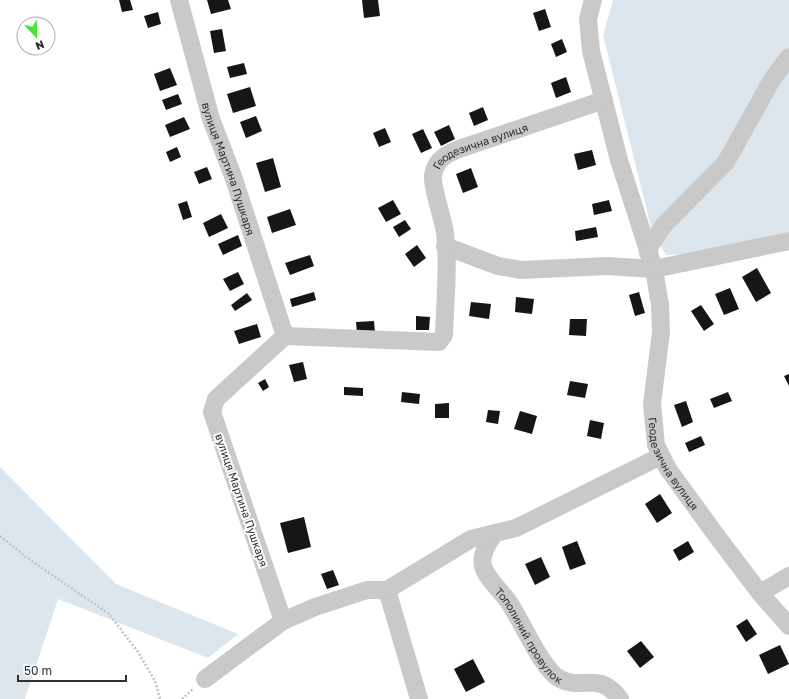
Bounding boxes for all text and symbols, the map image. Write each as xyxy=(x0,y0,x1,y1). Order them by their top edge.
north arrow xyxy=(16,16,56,56)
text: N xyxy=(34,38,46,53)
street label: вулиця Мартина Пушкаря xyxy=(200,101,258,237)
street label: Геодезична вулиця xyxy=(429,120,529,171)
street label: Геодезична вулиця xyxy=(647,417,702,512)
street label: вулиця Мартина Пушкаря xyxy=(213,432,271,568)
street label: Тополиний провулок xyxy=(493,585,566,686)
scale bar xyxy=(18,657,126,683)
text: 50 m xyxy=(24,663,52,678)

